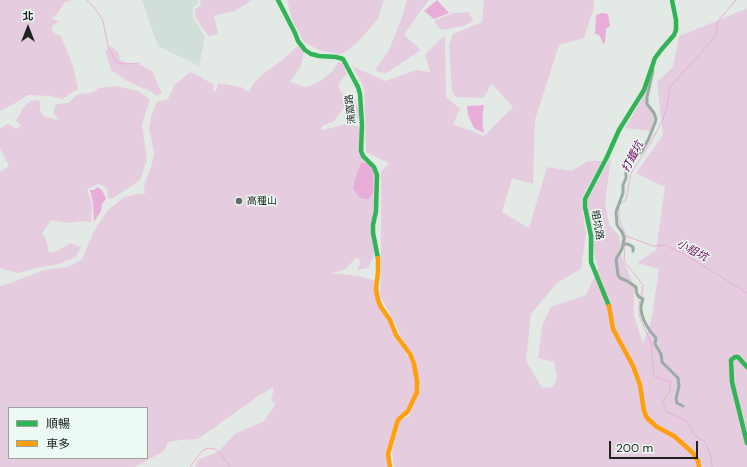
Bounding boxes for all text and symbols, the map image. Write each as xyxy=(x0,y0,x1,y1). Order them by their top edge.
north arrow xyxy=(8,8,48,48)
text: 北 xyxy=(23,9,34,23)
street label: 湳窩路 xyxy=(343,93,359,125)
water label: 打鐵坑 xyxy=(619,139,647,175)
place label: 高種山 xyxy=(247,195,277,207)
marker: 高種山 xyxy=(234,196,244,206)
street label: 粗坑路 xyxy=(588,209,606,241)
water label: 小粗坑 xyxy=(674,237,710,265)
legend xyxy=(8,407,148,459)
text: 順暢 xyxy=(46,416,70,432)
scale bar xyxy=(611,433,700,459)
text: 車多 xyxy=(46,436,70,452)
text: 200 m xyxy=(616,440,653,456)

